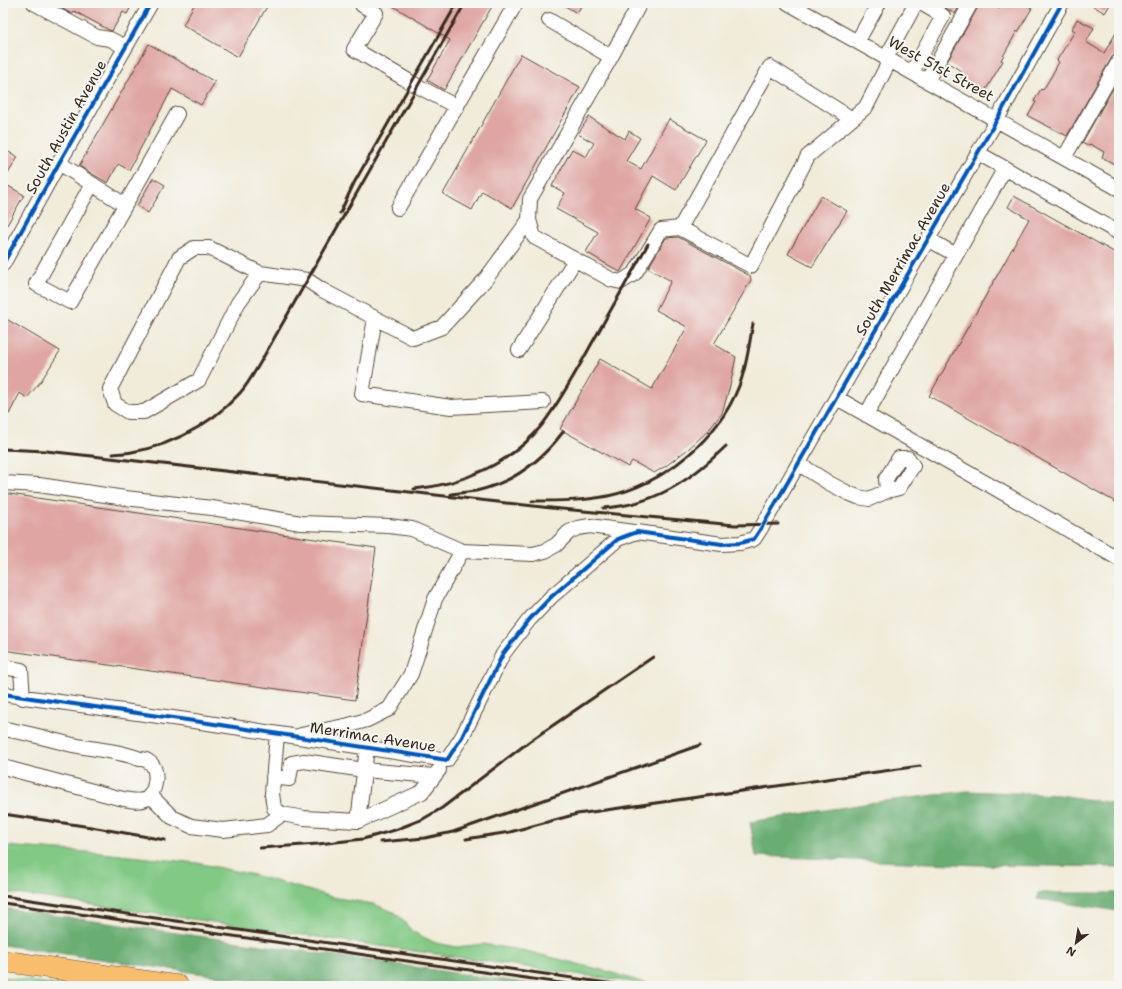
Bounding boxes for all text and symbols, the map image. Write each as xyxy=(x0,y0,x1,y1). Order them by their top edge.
street label: West 51st Street xyxy=(885,32,997,106)
street label: South Austin Avenue xyxy=(21,56,111,198)
street label: South Merrimac Avenue xyxy=(851,179,955,339)
street label: Merrimac Avenue xyxy=(308,717,438,757)
north arrow xyxy=(1056,923,1096,963)
text: N xyxy=(1063,942,1079,960)

